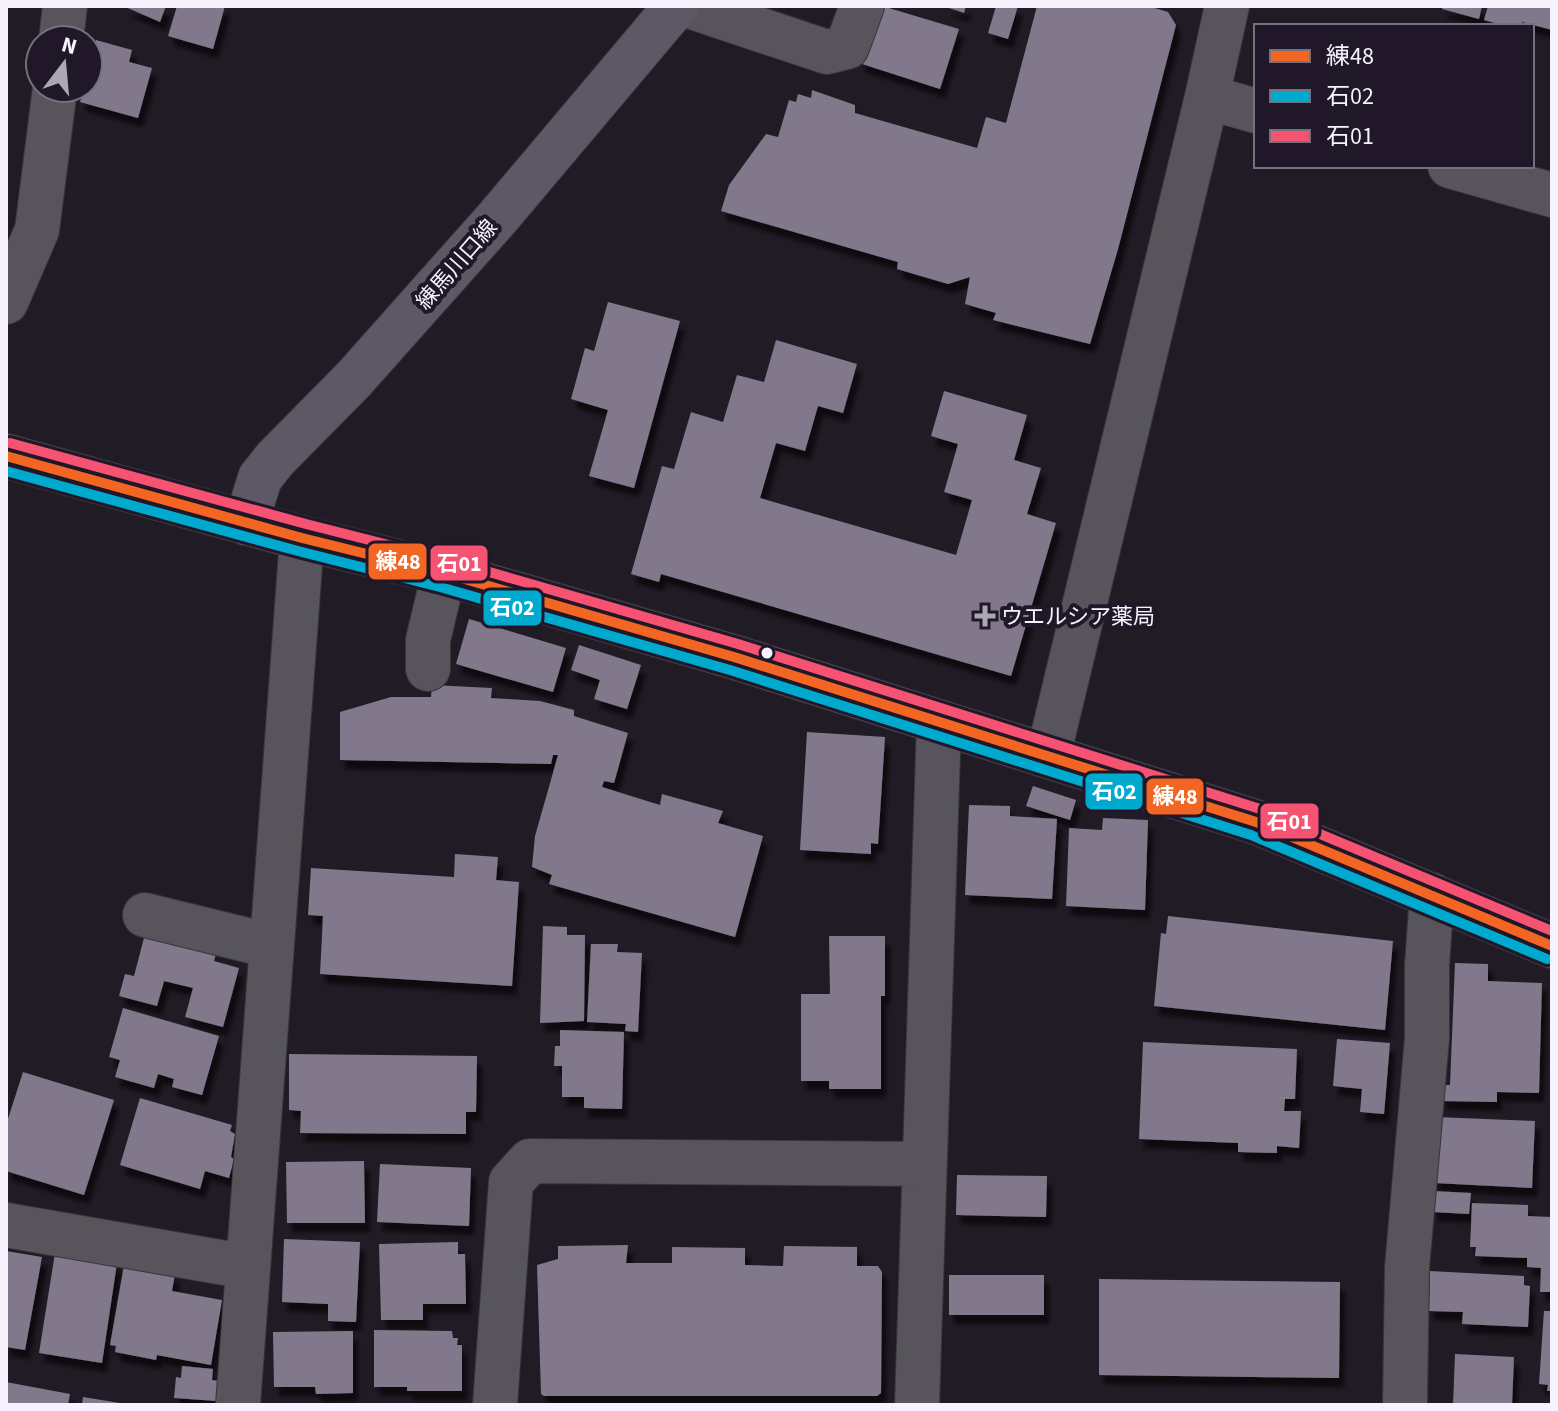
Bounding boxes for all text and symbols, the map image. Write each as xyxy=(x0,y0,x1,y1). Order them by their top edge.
north arrow xyxy=(24,24,104,104)
legend xyxy=(1254,24,1534,168)
text: N xyxy=(58,28,81,63)
text: 練48 xyxy=(1326,39,1374,74)
text: 石02 xyxy=(1326,79,1374,114)
text: 石01 xyxy=(1326,119,1374,154)
street label: 練馬川口線 xyxy=(409,213,505,317)
line badge: 練48 xyxy=(367,542,428,581)
line badge: 石01 xyxy=(429,544,489,582)
text: 練48 xyxy=(375,546,421,578)
text: 石01 xyxy=(436,548,482,580)
line badge: 石02 xyxy=(482,589,543,627)
text: 石02 xyxy=(489,592,535,624)
place label: ウエルシア薬局 xyxy=(1001,601,1155,633)
marker: ウエルシア薬局 xyxy=(976,607,994,625)
unlabelled marker xyxy=(759,645,775,661)
line badge: 石02 xyxy=(1084,772,1144,811)
text: 石02 xyxy=(1091,776,1137,808)
line badge: 練48 xyxy=(1145,777,1205,816)
text: 練48 xyxy=(1152,781,1198,813)
line badge: 石01 xyxy=(1259,802,1320,840)
text: 石01 xyxy=(1266,806,1312,838)

